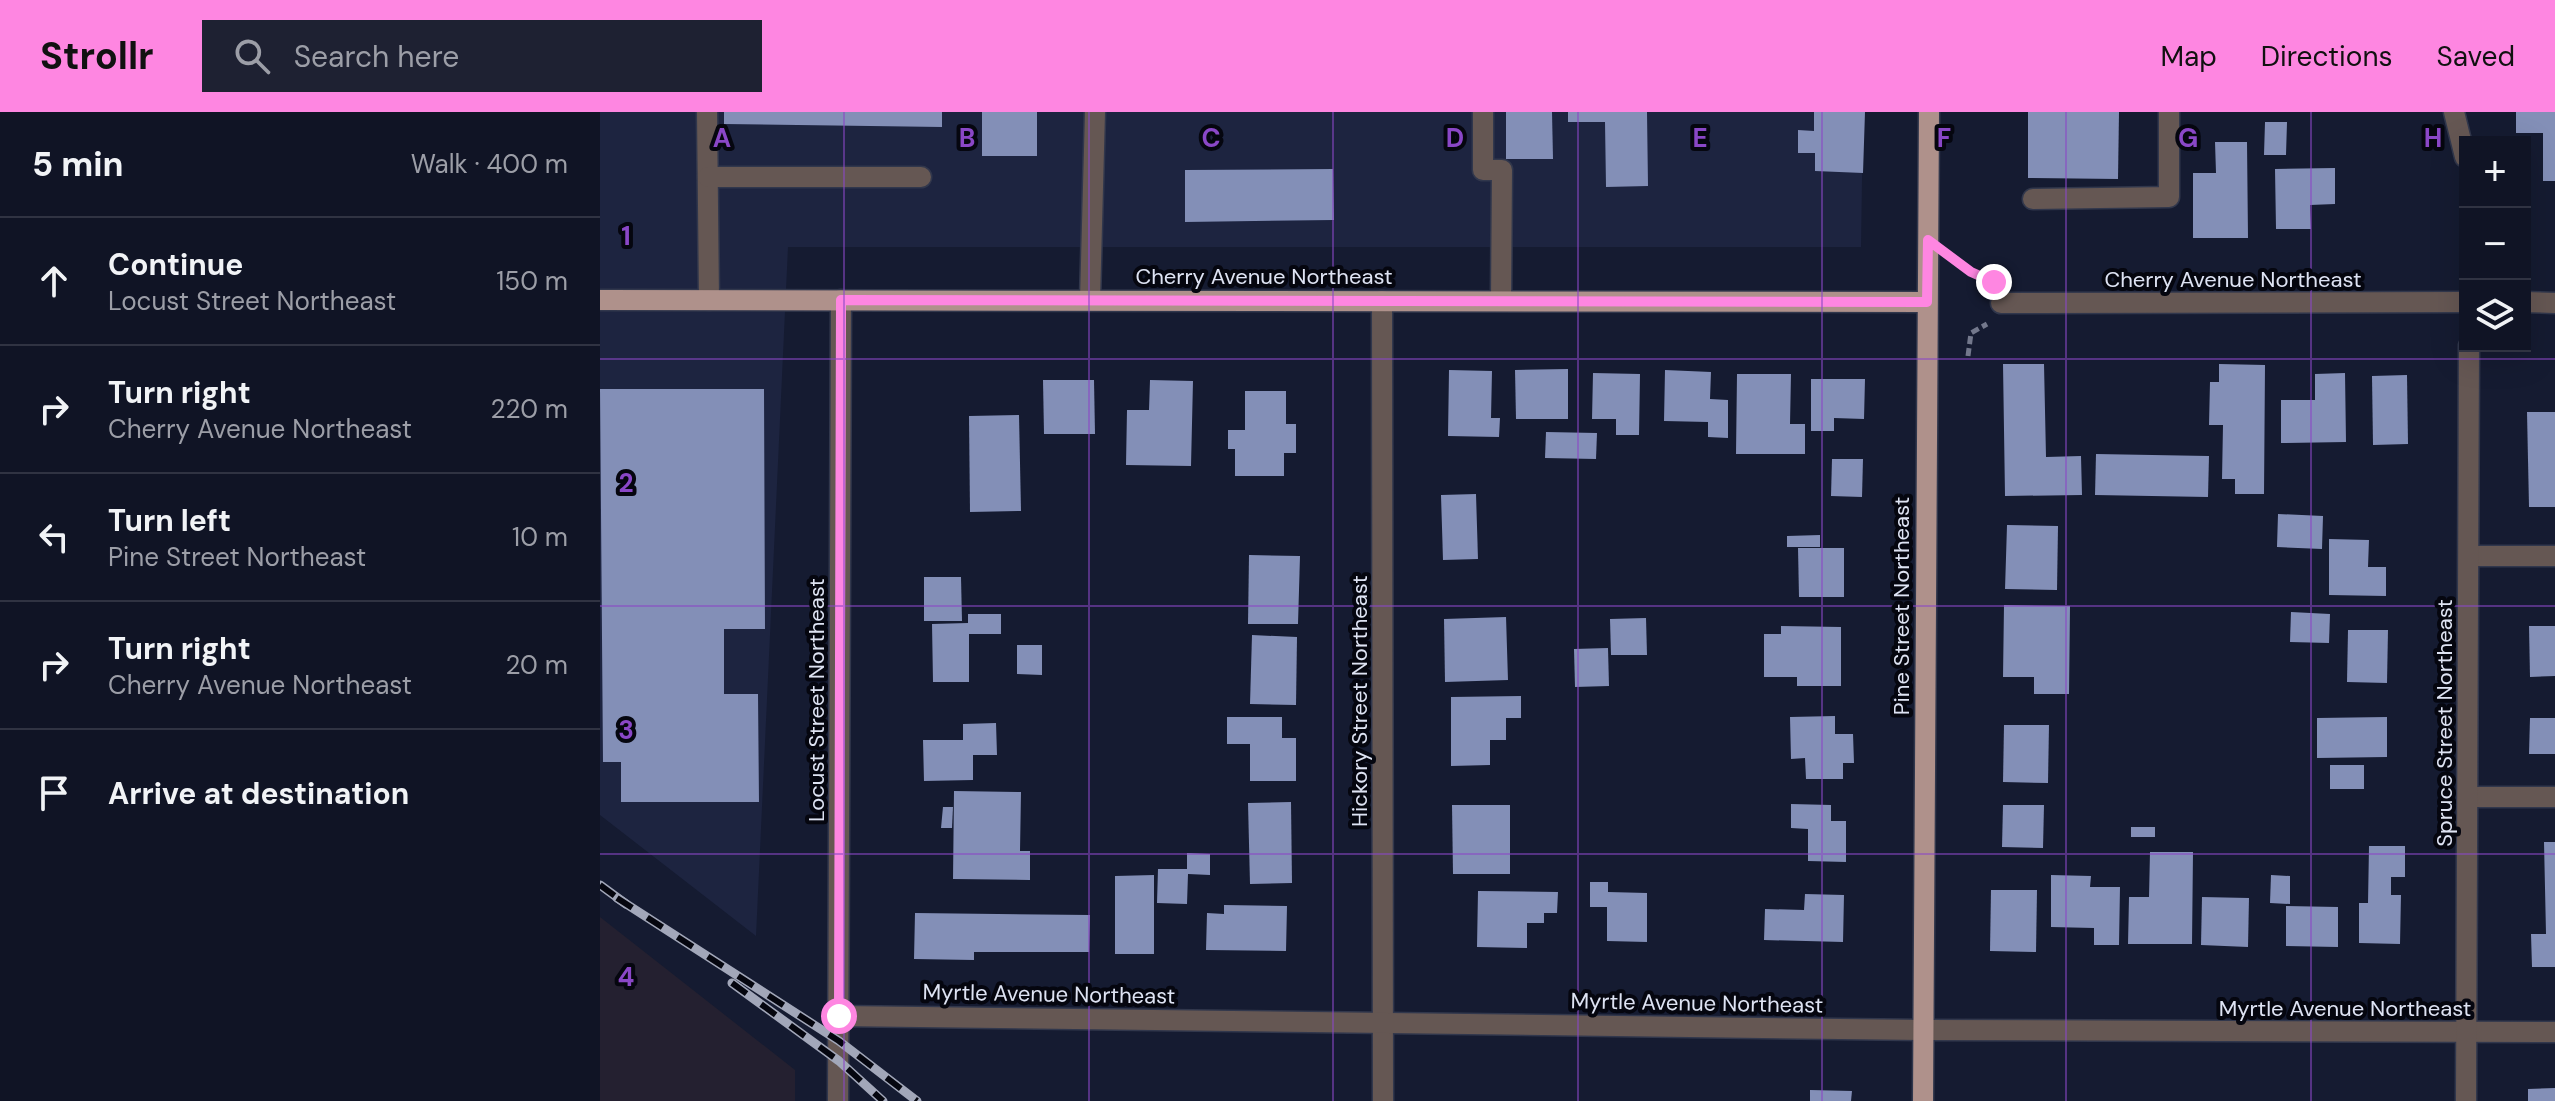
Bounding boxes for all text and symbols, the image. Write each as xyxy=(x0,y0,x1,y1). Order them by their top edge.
search box xyxy=(202,20,762,92)
text: Strollr xyxy=(40,31,154,81)
icon: search xyxy=(230,34,274,78)
text: Search here xyxy=(294,37,459,76)
text: Map xyxy=(2160,38,2217,75)
text: Directions xyxy=(2261,38,2393,75)
text: Saved xyxy=(2437,38,2515,75)
text: A xyxy=(713,121,731,155)
text: B xyxy=(959,121,975,155)
text: C xyxy=(1201,121,1221,155)
text: D xyxy=(1446,121,1464,155)
text: E xyxy=(1692,121,1708,155)
text: F xyxy=(1937,121,1951,155)
text: G xyxy=(2178,121,2198,155)
text: H xyxy=(2424,121,2442,155)
map controls xyxy=(2459,136,2531,352)
button: + xyxy=(2459,136,2531,208)
text: 5 min xyxy=(32,142,123,187)
text: Walk · 400 m xyxy=(411,147,568,181)
button: − xyxy=(2459,208,2531,280)
text: 1 xyxy=(621,219,631,253)
text: Continue xyxy=(108,245,243,284)
icon: ahead xyxy=(32,259,76,303)
street label: Cherry Avenue Northeast xyxy=(1135,262,1393,291)
text: 150 m xyxy=(496,264,568,298)
route end xyxy=(1976,264,2012,300)
street label: Cherry Avenue Northeast xyxy=(2104,265,2362,294)
button: layers xyxy=(2459,280,2531,352)
text: Locust Street Northeast xyxy=(108,284,396,318)
text: Turn right xyxy=(108,373,251,412)
icon: right xyxy=(32,387,76,431)
text: 220 m xyxy=(490,392,568,426)
text: Cherry Avenue Northeast xyxy=(108,412,412,446)
text: 2 xyxy=(618,466,634,500)
street label: Pine Street Northeast xyxy=(1887,497,1916,715)
text: Turn left xyxy=(108,501,231,540)
icon: left xyxy=(32,515,76,559)
text: 10 m xyxy=(512,520,568,554)
text: Pine Street Northeast xyxy=(108,540,366,574)
street label: Hickory Street Northeast xyxy=(1345,575,1374,827)
street label: Locust Street Northeast xyxy=(802,578,831,822)
street label: Spruce Street Northeast xyxy=(2430,599,2459,847)
text: Turn right xyxy=(108,629,251,668)
icon: right xyxy=(32,643,76,687)
text: 20 m xyxy=(505,648,568,682)
text: Cherry Avenue Northeast xyxy=(108,668,412,702)
text: 3 xyxy=(618,713,634,747)
icon: arrive xyxy=(32,771,76,815)
text: Arrive at destination xyxy=(108,774,409,813)
text: 4 xyxy=(618,960,634,994)
street label: Myrtle Avenue Northeast xyxy=(922,977,1176,1011)
street label: Myrtle Avenue Northeast xyxy=(1570,986,1824,1020)
street label: Myrtle Avenue Northeast xyxy=(2219,994,2471,1023)
route start xyxy=(821,998,857,1034)

